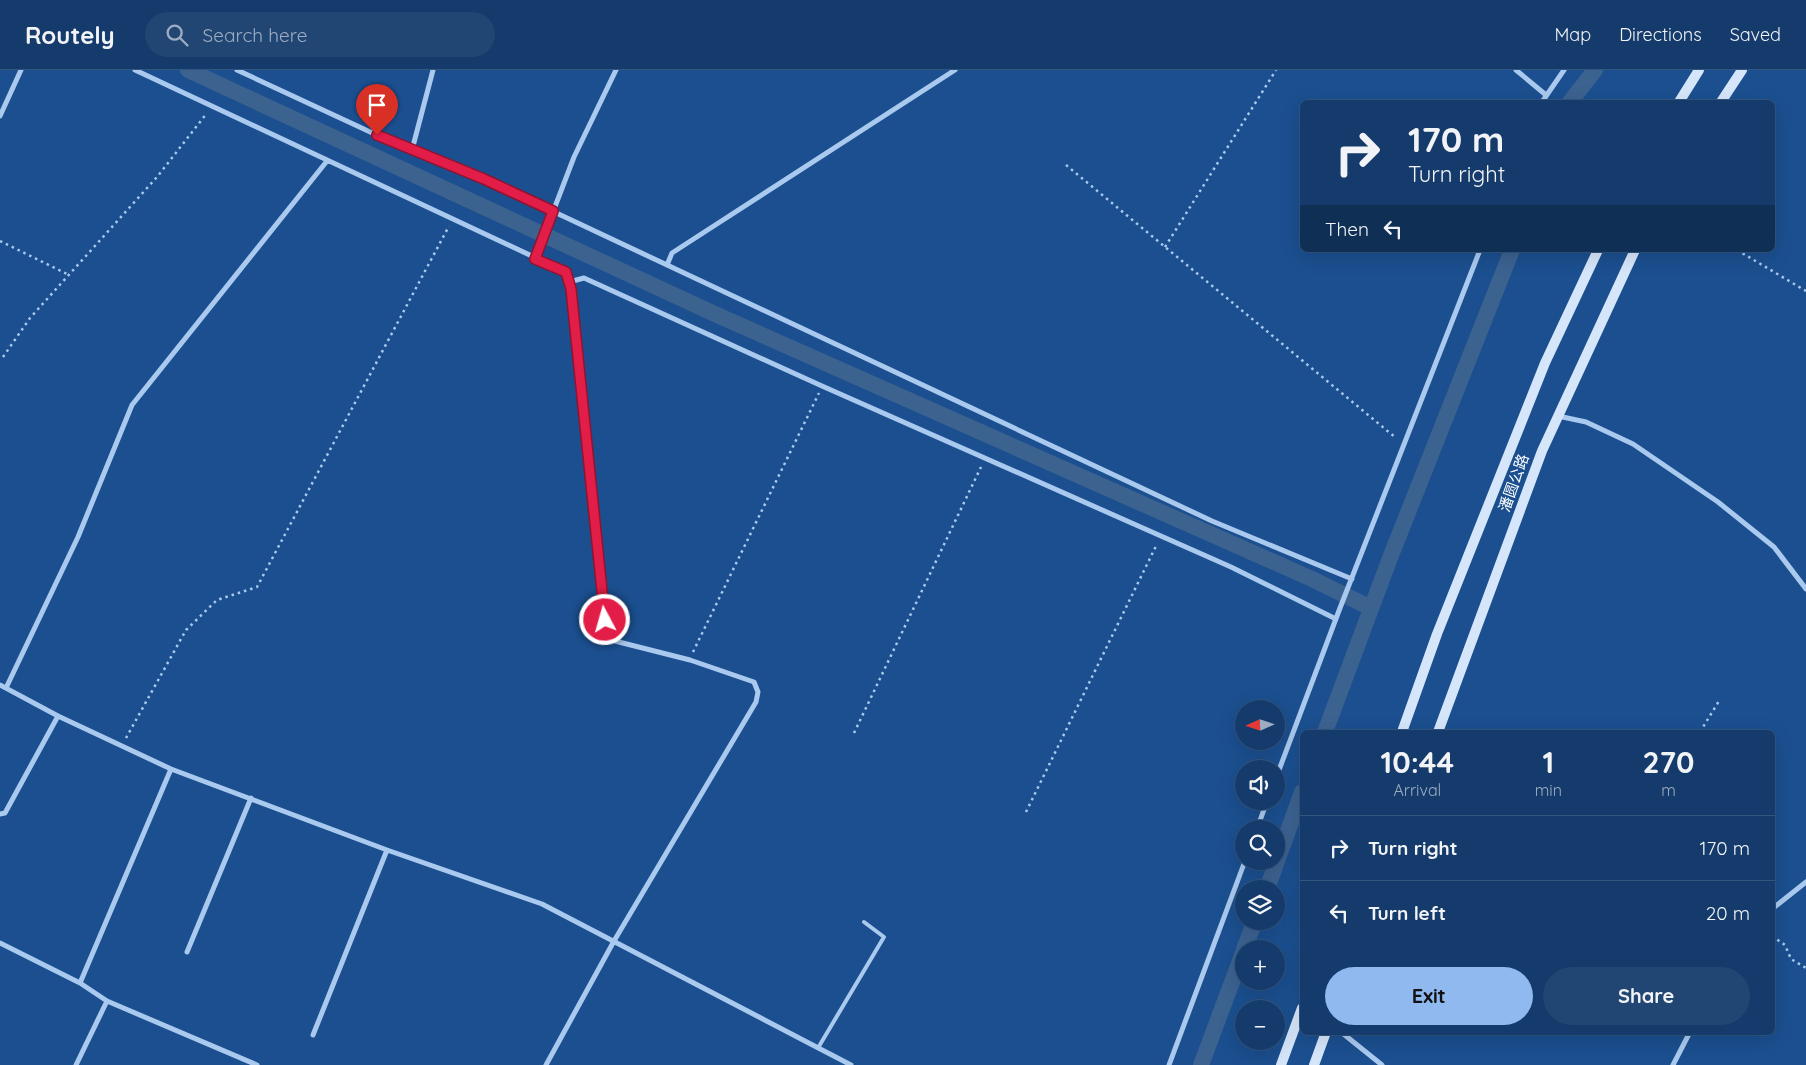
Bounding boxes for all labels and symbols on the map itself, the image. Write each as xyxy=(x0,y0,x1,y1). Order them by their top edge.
pin xyxy=(356,84,398,135)
street label: 潘圆公路 xyxy=(1494,451,1533,514)
position arrow xyxy=(578,593,630,645)
north arrow xyxy=(1235,700,1285,750)

